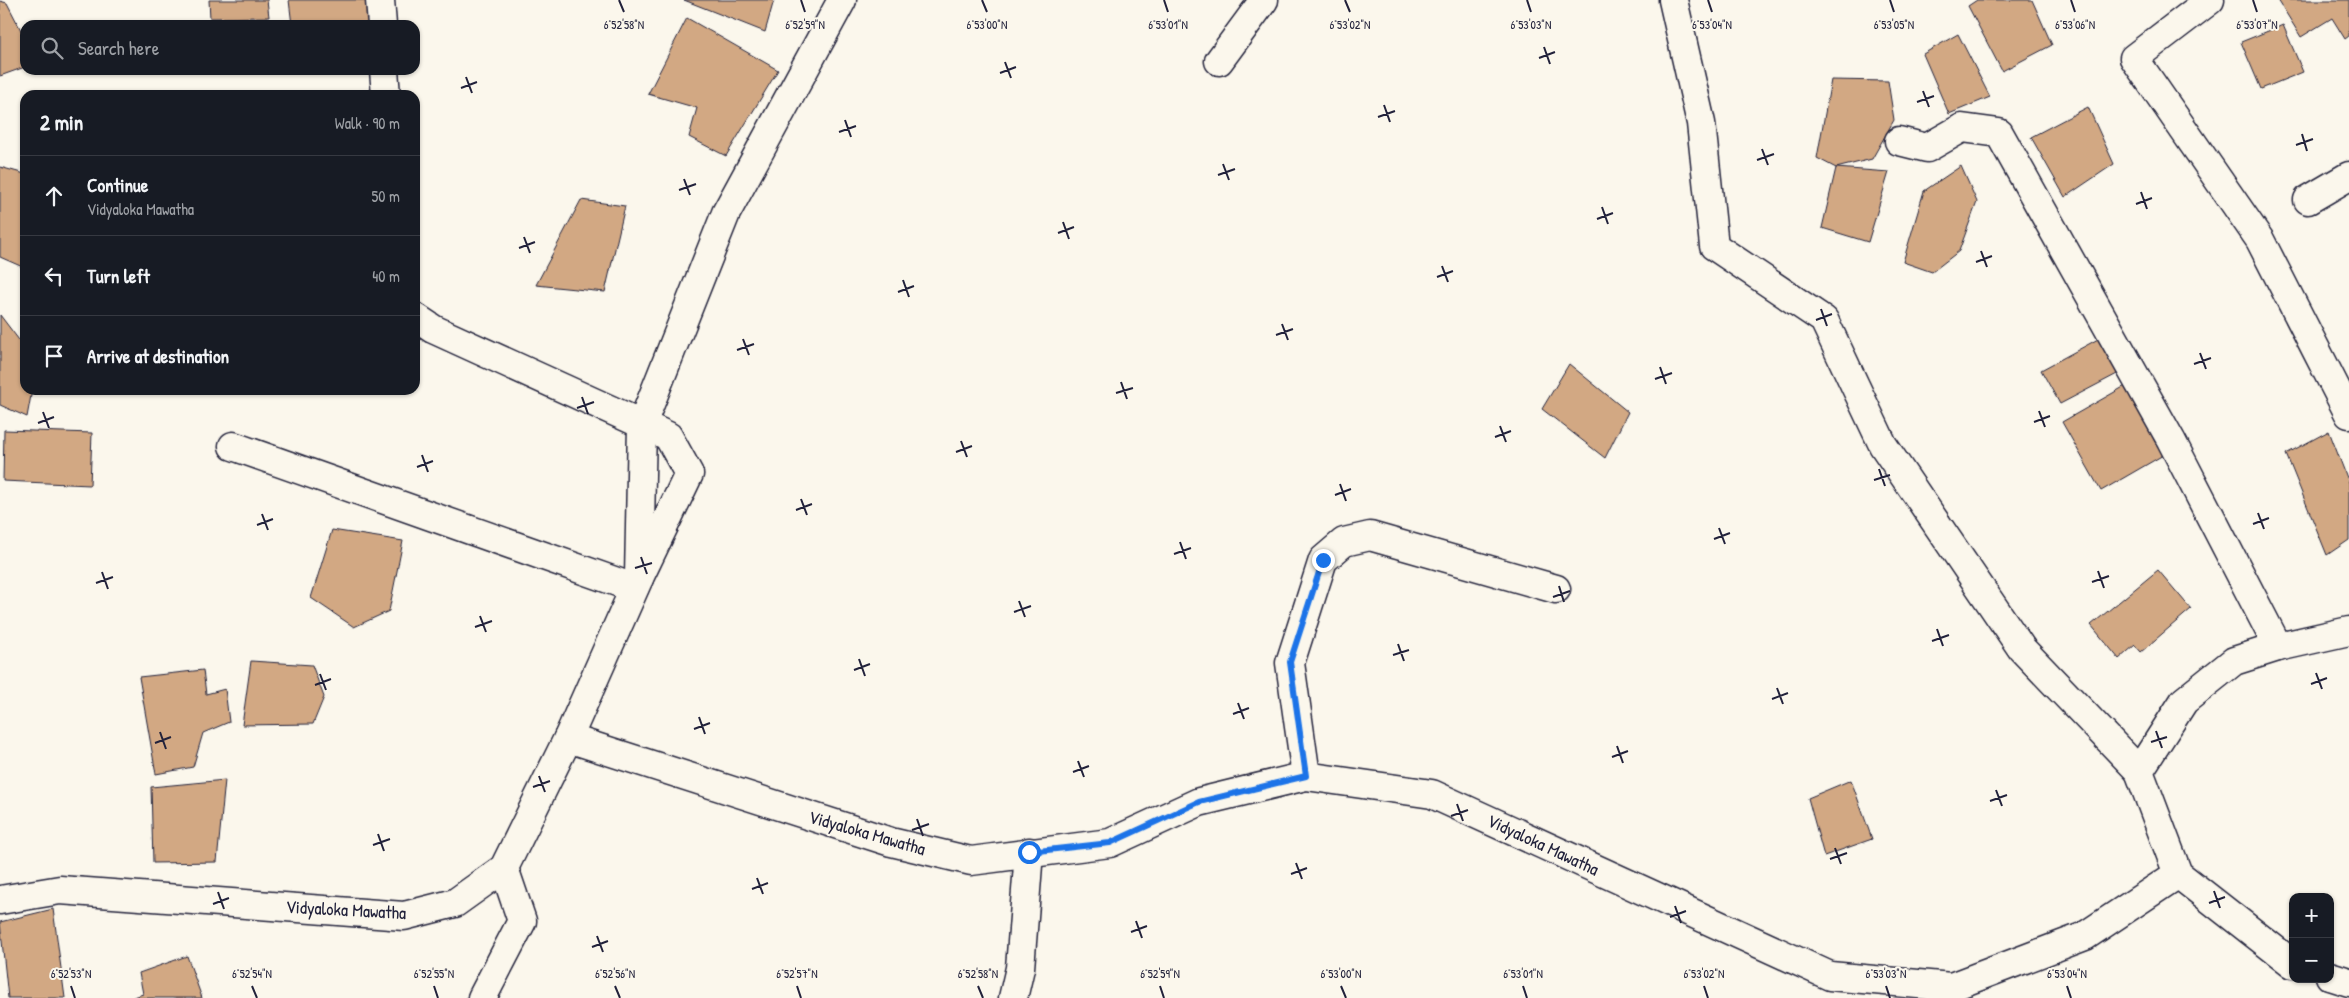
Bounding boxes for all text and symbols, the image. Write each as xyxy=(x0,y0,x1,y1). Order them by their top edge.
text: 6°52'58"N xyxy=(604,16,644,33)
text: 6°52'59"N xyxy=(785,16,825,33)
text: 6°53'00"N xyxy=(967,16,1007,33)
text: 6°53'01"N xyxy=(1148,16,1188,33)
text: 6°53'02"N xyxy=(1329,16,1371,33)
text: 6°53'03"N xyxy=(1511,16,1551,33)
text: 6°53'04"N xyxy=(1692,16,1732,33)
text: 6°53'05"N xyxy=(1874,16,1914,33)
text: 6°53'06"N xyxy=(2055,16,2095,33)
text: 6°53'07"N xyxy=(2236,16,2278,33)
search box xyxy=(20,20,420,75)
icon: search xyxy=(38,34,66,62)
text: Search here xyxy=(78,35,159,61)
text: 2 min xyxy=(40,108,83,137)
text: Walk · 90 m xyxy=(335,112,400,134)
text: Continue xyxy=(87,172,148,198)
icon: ahead xyxy=(40,182,68,210)
text: 50 m xyxy=(372,185,400,207)
text: Vidyaloka Mawatha xyxy=(87,198,194,220)
icon: left xyxy=(40,262,68,290)
text: Turn left xyxy=(87,263,150,289)
text: 40 m xyxy=(372,265,400,287)
icon: arrive xyxy=(40,342,68,370)
text: Arrive at destination xyxy=(87,343,229,369)
route end xyxy=(1312,549,1335,572)
street label: Vidyaloka Mawatha xyxy=(806,804,929,861)
street label: Vidyaloka Mawatha xyxy=(1483,808,1603,881)
route start xyxy=(1018,841,1041,864)
map controls xyxy=(2289,893,2334,983)
button: + xyxy=(2289,893,2334,938)
street label: Vidyaloka Mawatha xyxy=(285,894,407,925)
button: − xyxy=(2289,938,2334,983)
text: 6°52'53"N xyxy=(51,965,91,982)
text: 6°52'54"N xyxy=(232,965,272,982)
text: 6°52'55"N xyxy=(414,965,454,982)
text: 6°52'56"N xyxy=(595,965,635,982)
text: 6°52'57"N xyxy=(776,965,818,982)
text: 6°52'58"N xyxy=(958,965,998,982)
text: 6°52'59"N xyxy=(1140,965,1180,982)
text: 6°53'00"N xyxy=(1321,965,1361,982)
text: 6°53'01"N xyxy=(1503,965,1543,982)
text: 6°53'02"N xyxy=(1683,965,1725,982)
text: 6°53'03"N xyxy=(1866,965,1906,982)
text: 6°53'04"N xyxy=(2047,965,2087,982)

